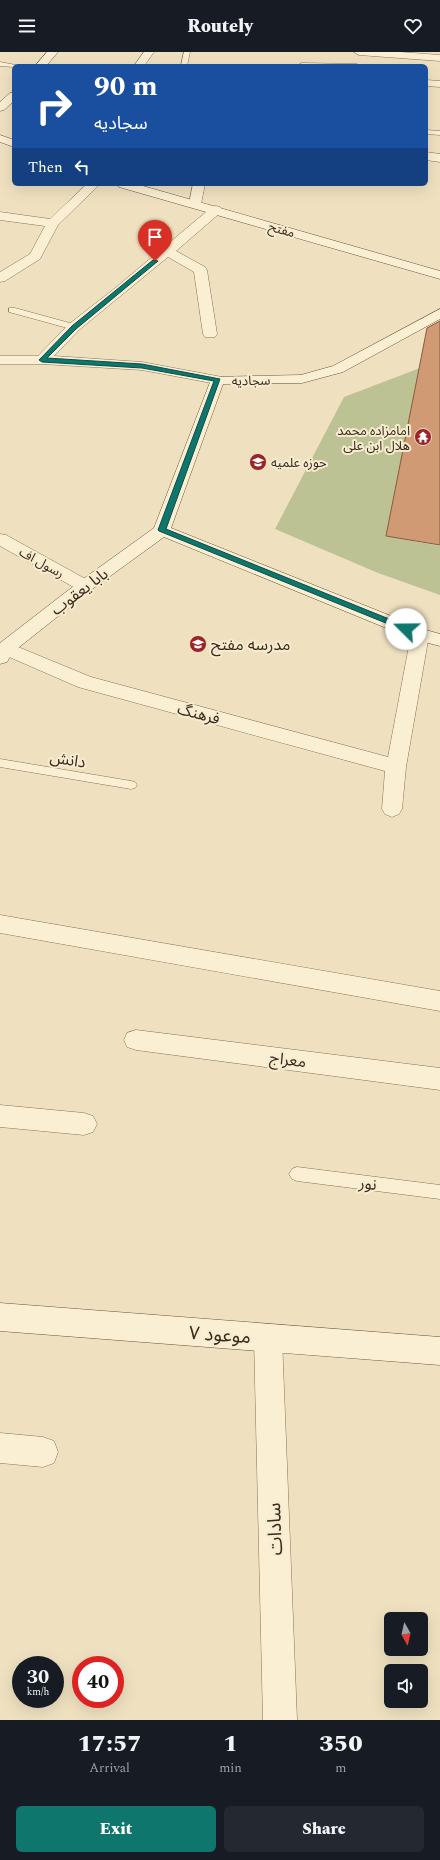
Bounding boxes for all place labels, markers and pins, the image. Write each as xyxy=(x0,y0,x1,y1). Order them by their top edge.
pin xyxy=(138,220,172,261)
place label: امامزاده محمد هلال ابن علی xyxy=(337,421,410,456)
temple icon: امامزاده محمد هلال ابن علی xyxy=(413,427,433,447)
school or university icon: حوزه علمیه xyxy=(248,452,268,472)
place label: حوزه علمیه xyxy=(271,453,327,473)
place label: مدرسه مفتح xyxy=(211,633,290,657)
school or university icon: مدرسه مفتح xyxy=(188,634,208,654)

